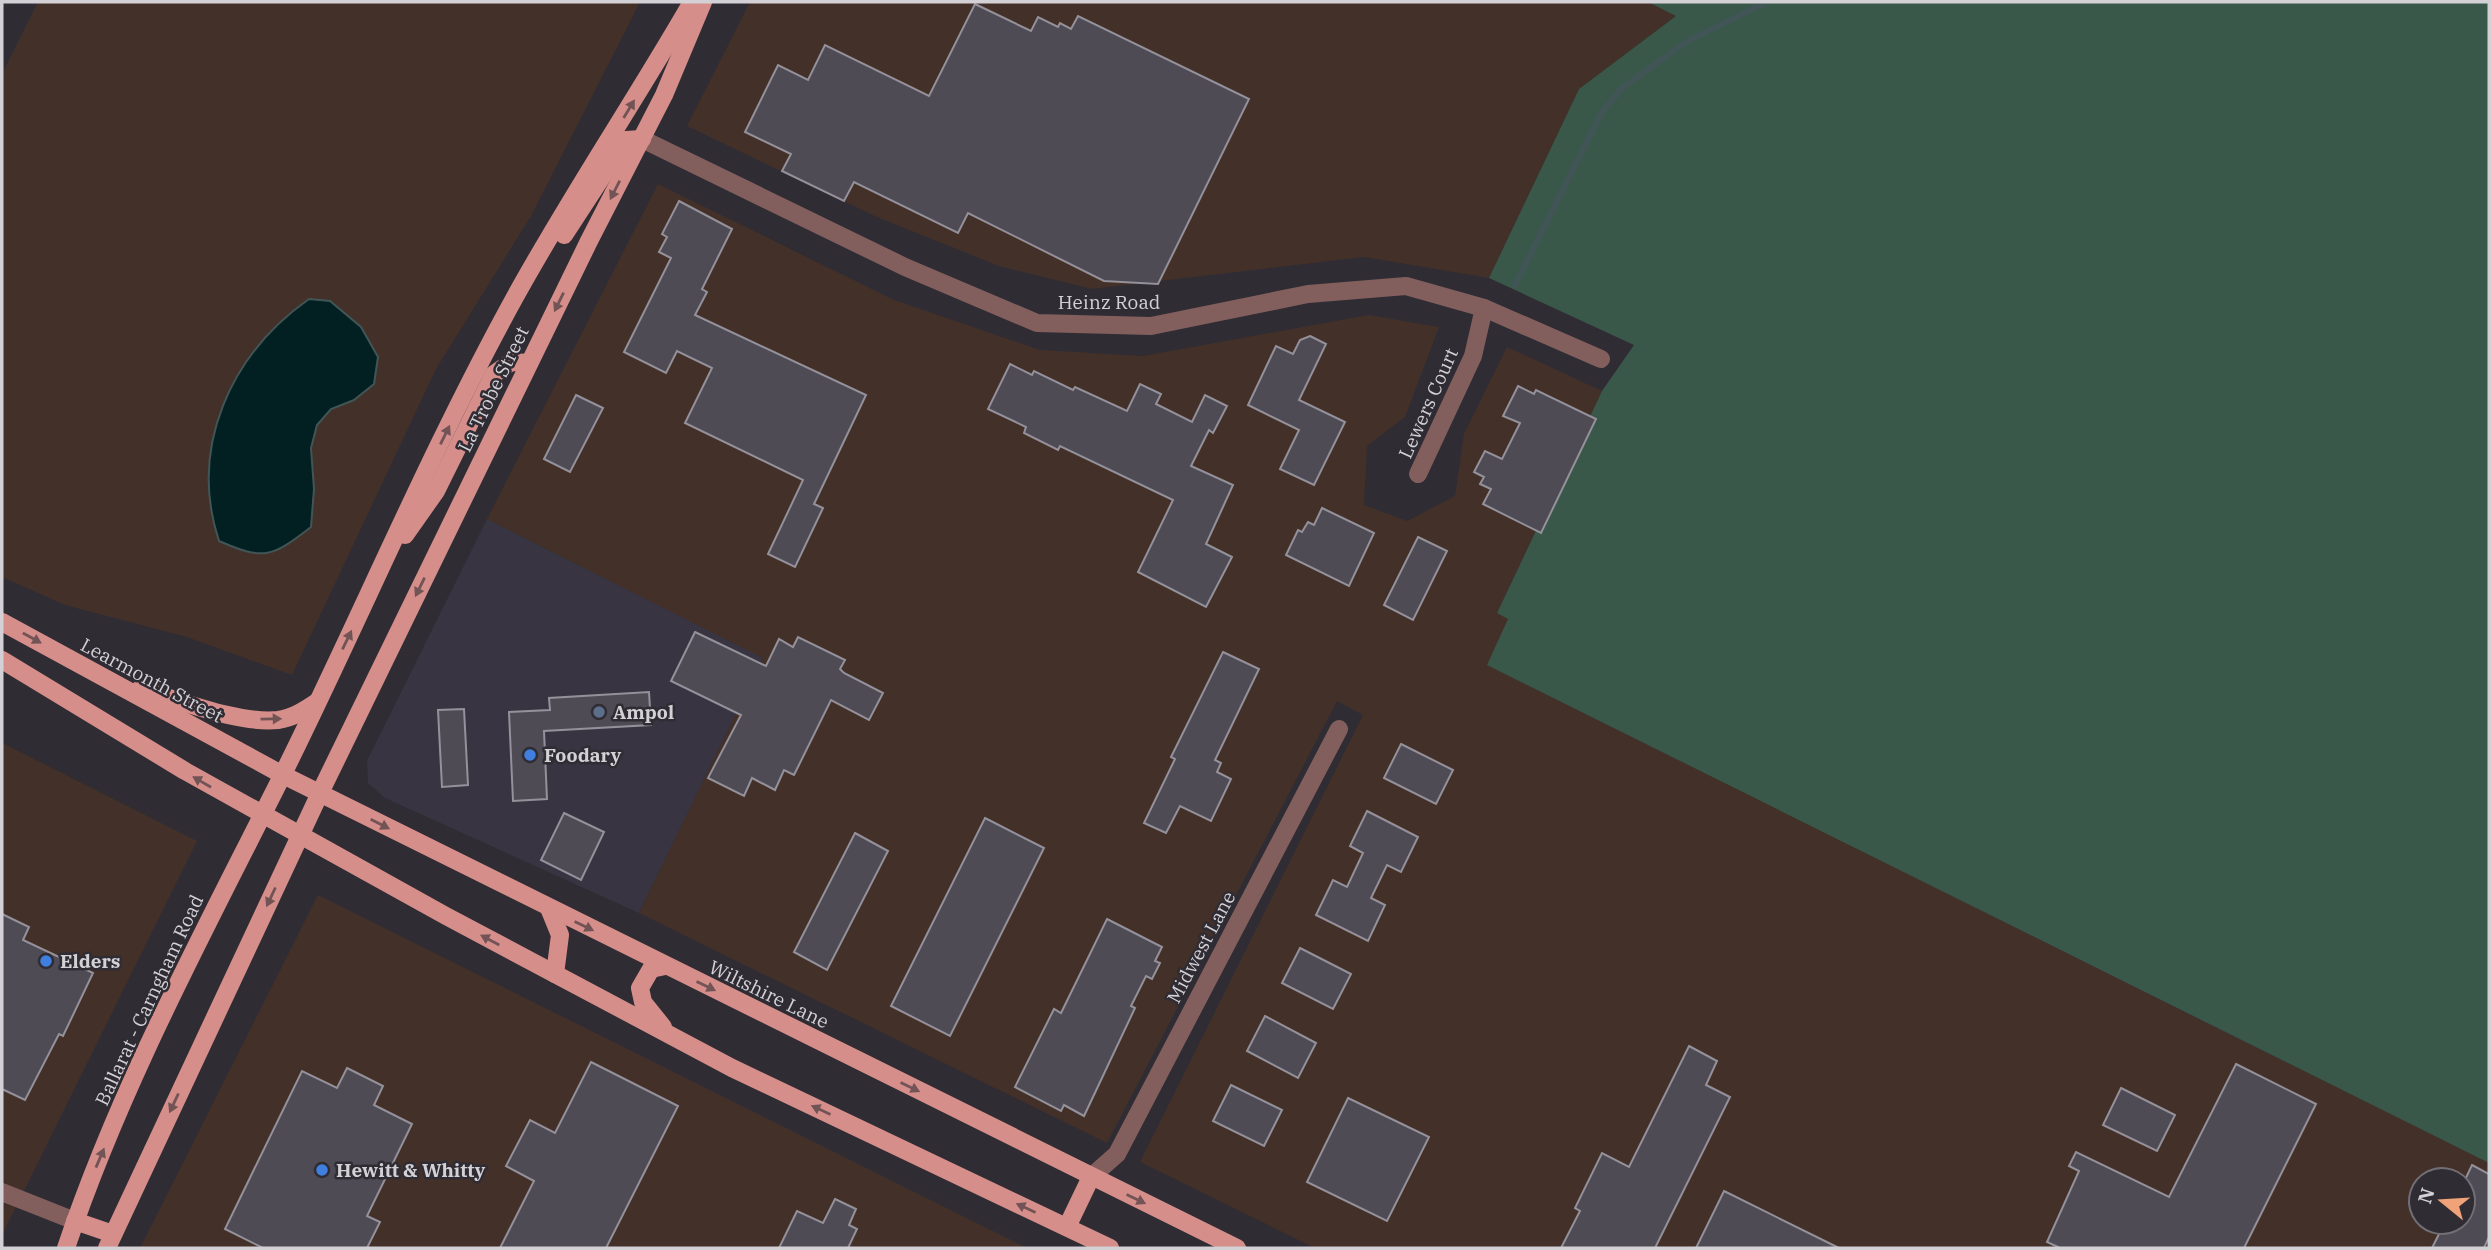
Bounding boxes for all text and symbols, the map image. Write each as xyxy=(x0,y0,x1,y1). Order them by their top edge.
one-way arrow xyxy=(623,100,635,119)
one-way arrow xyxy=(610,180,621,200)
street label: Heinz Road xyxy=(1058,290,1160,314)
one-way arrow xyxy=(553,292,565,312)
street label: La Trobe Street xyxy=(452,322,534,456)
street label: Lewers Court xyxy=(1393,344,1463,462)
one-way arrow xyxy=(439,425,451,445)
one-way arrow xyxy=(414,577,425,597)
one-way arrow xyxy=(341,630,352,650)
one-way arrow xyxy=(22,632,41,644)
street label: Learmonth Street xyxy=(77,632,228,728)
place label: Ampol xyxy=(613,700,674,724)
marker: Ampol xyxy=(591,704,607,720)
one-way arrow xyxy=(260,713,282,725)
place label: Foodary xyxy=(544,743,621,767)
marker: Foodary xyxy=(522,747,538,763)
one-way arrow xyxy=(193,775,212,788)
one-way arrow xyxy=(371,818,391,830)
one-way arrow xyxy=(266,887,277,907)
street label: Midwest Lane xyxy=(1161,887,1241,1007)
street label: Ballarat - Carngham Road xyxy=(90,891,208,1109)
one-way arrow xyxy=(574,920,594,931)
one-way arrow xyxy=(481,934,500,946)
place label: Elders xyxy=(60,949,120,973)
marker: Elders xyxy=(38,953,54,969)
street label: Wiltshire Lane xyxy=(705,955,833,1033)
one-way arrow xyxy=(696,980,716,992)
one-way arrow xyxy=(900,1081,920,1092)
one-way arrow xyxy=(169,1093,180,1113)
one-way arrow xyxy=(811,1104,831,1115)
one-way arrow xyxy=(95,1147,106,1168)
place label: Hewitt & Whitty xyxy=(336,1158,485,1182)
marker: Hewitt & Whitty xyxy=(314,1162,330,1178)
north arrow xyxy=(2407,1166,2477,1236)
text: N xyxy=(2412,1185,2440,1207)
one-way arrow xyxy=(1126,1193,1146,1204)
one-way arrow xyxy=(1016,1202,1036,1213)

